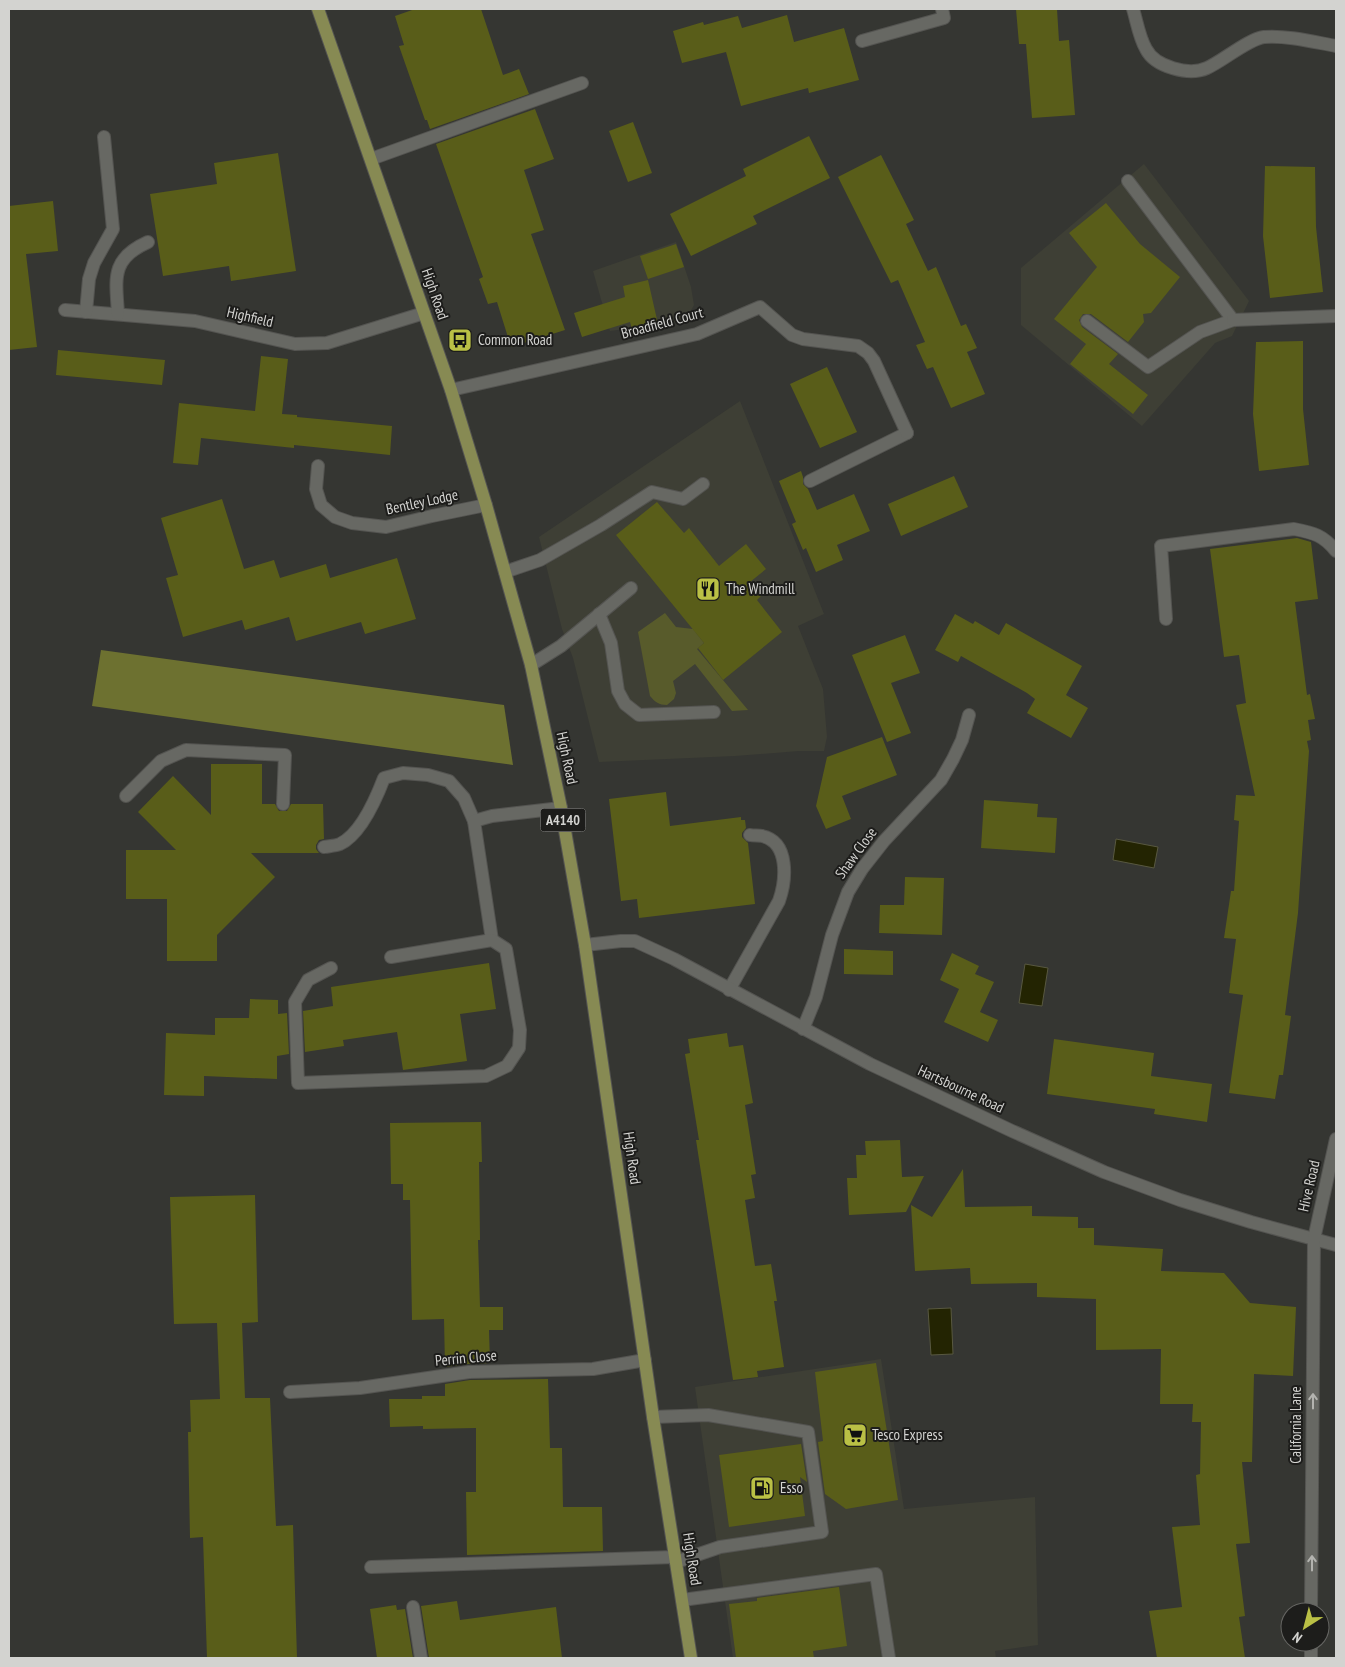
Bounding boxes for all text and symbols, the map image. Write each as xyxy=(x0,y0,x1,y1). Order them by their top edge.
street label: High Road xyxy=(418,266,453,322)
street label: Highfield xyxy=(225,302,275,331)
street label: Broadfield Court xyxy=(619,302,705,343)
bus stop icon: Common Road xyxy=(447,327,473,353)
place label: Common Road xyxy=(478,330,552,349)
street label: Bentley Lodge xyxy=(384,485,460,518)
restaurant icon: The Windmill xyxy=(695,576,721,602)
place label: The Windmill xyxy=(726,579,795,598)
street label: High Road xyxy=(553,730,582,786)
road number: A4140 xyxy=(540,808,586,832)
street label: Shaw Close xyxy=(831,823,881,882)
street label: Hartsbourne Road xyxy=(915,1060,1007,1117)
street label: High Road xyxy=(619,1130,646,1186)
street label: Hive Road xyxy=(1293,1158,1324,1213)
street label: Perrin Close xyxy=(434,1345,498,1370)
street label: California Lane xyxy=(1286,1386,1305,1464)
one-way arrow xyxy=(1308,1393,1318,1410)
supermarket icon: Tesco Express xyxy=(842,1422,868,1448)
place label: Tesco Express xyxy=(872,1425,943,1444)
fuel station icon: Esso xyxy=(749,1475,775,1501)
place label: Esso xyxy=(780,1478,803,1497)
street label: High Road xyxy=(679,1531,706,1587)
one-way arrow xyxy=(1307,1556,1317,1572)
north arrow xyxy=(1280,1602,1330,1652)
text: N xyxy=(1289,1628,1306,1647)

